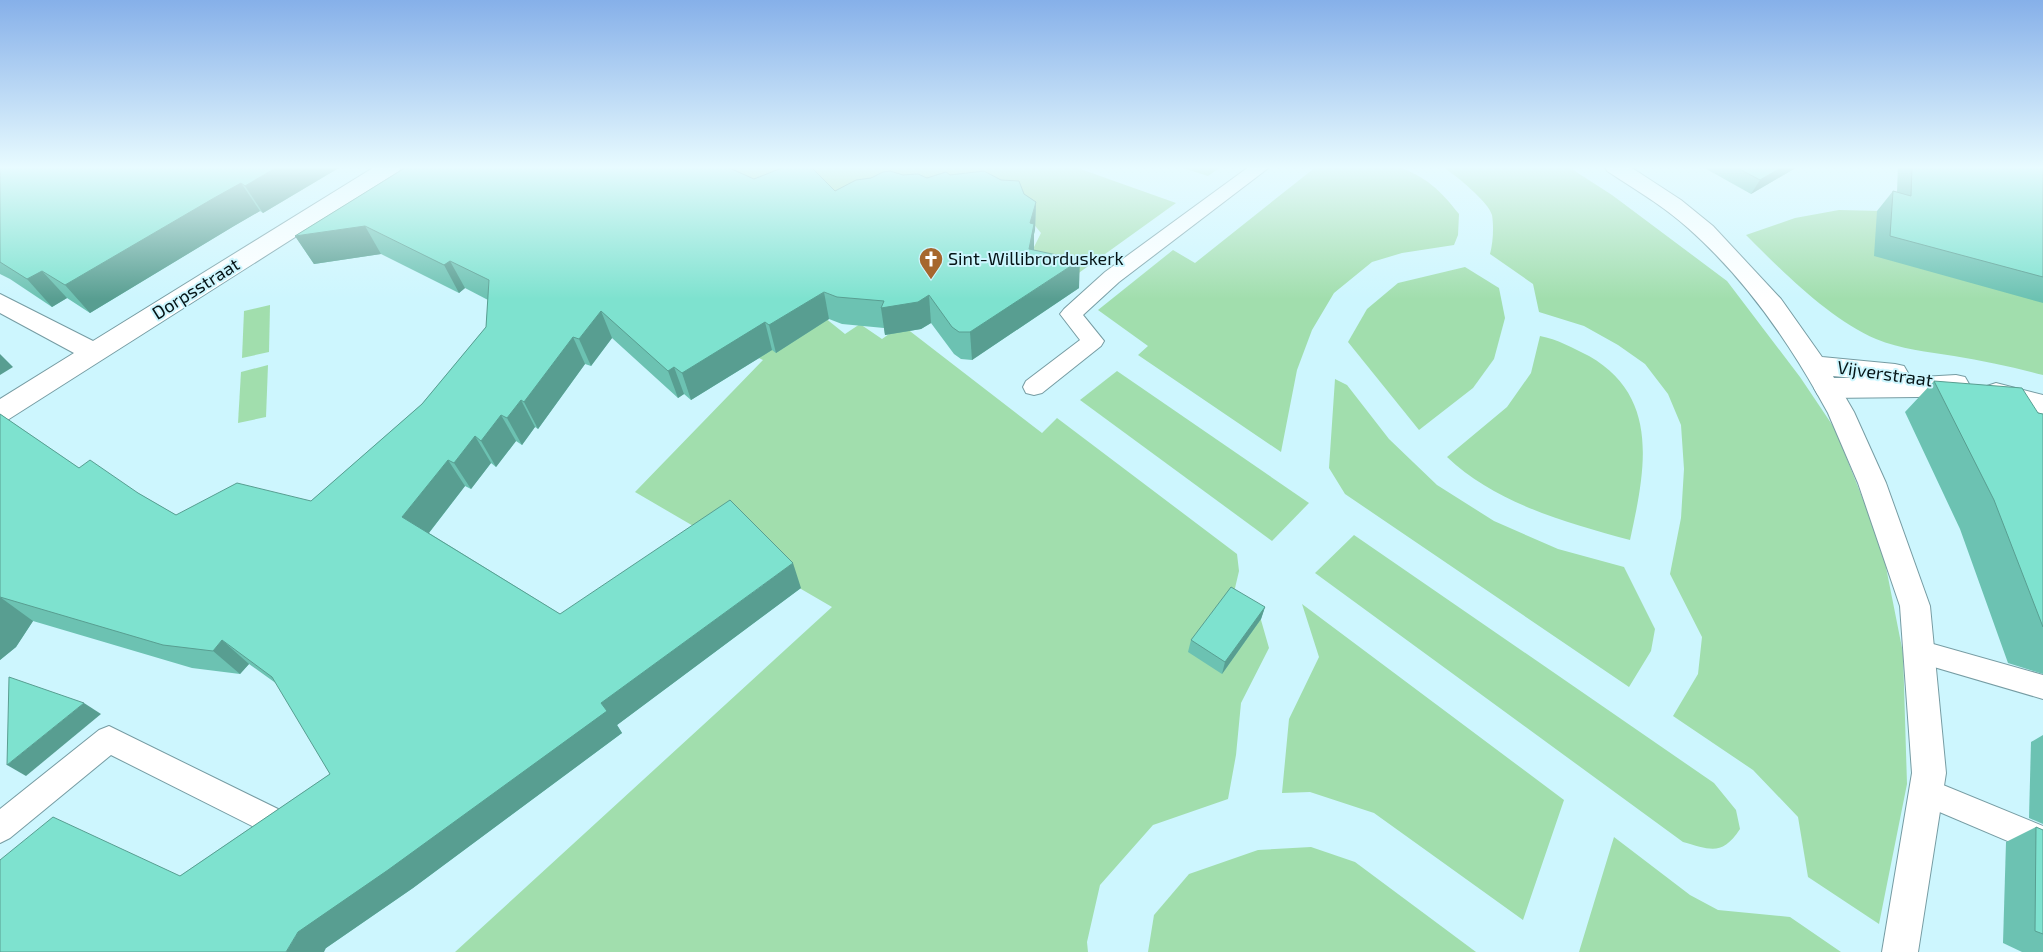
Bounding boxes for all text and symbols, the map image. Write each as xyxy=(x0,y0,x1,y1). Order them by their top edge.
church icon: Sint-Willibrorduskerk xyxy=(918,246,944,280)
place label: Sint-Willibrorduskerk xyxy=(948,247,1124,269)
street label: Dorpsstraat xyxy=(148,253,243,324)
street label: Vijverstraat xyxy=(1836,355,1934,391)

